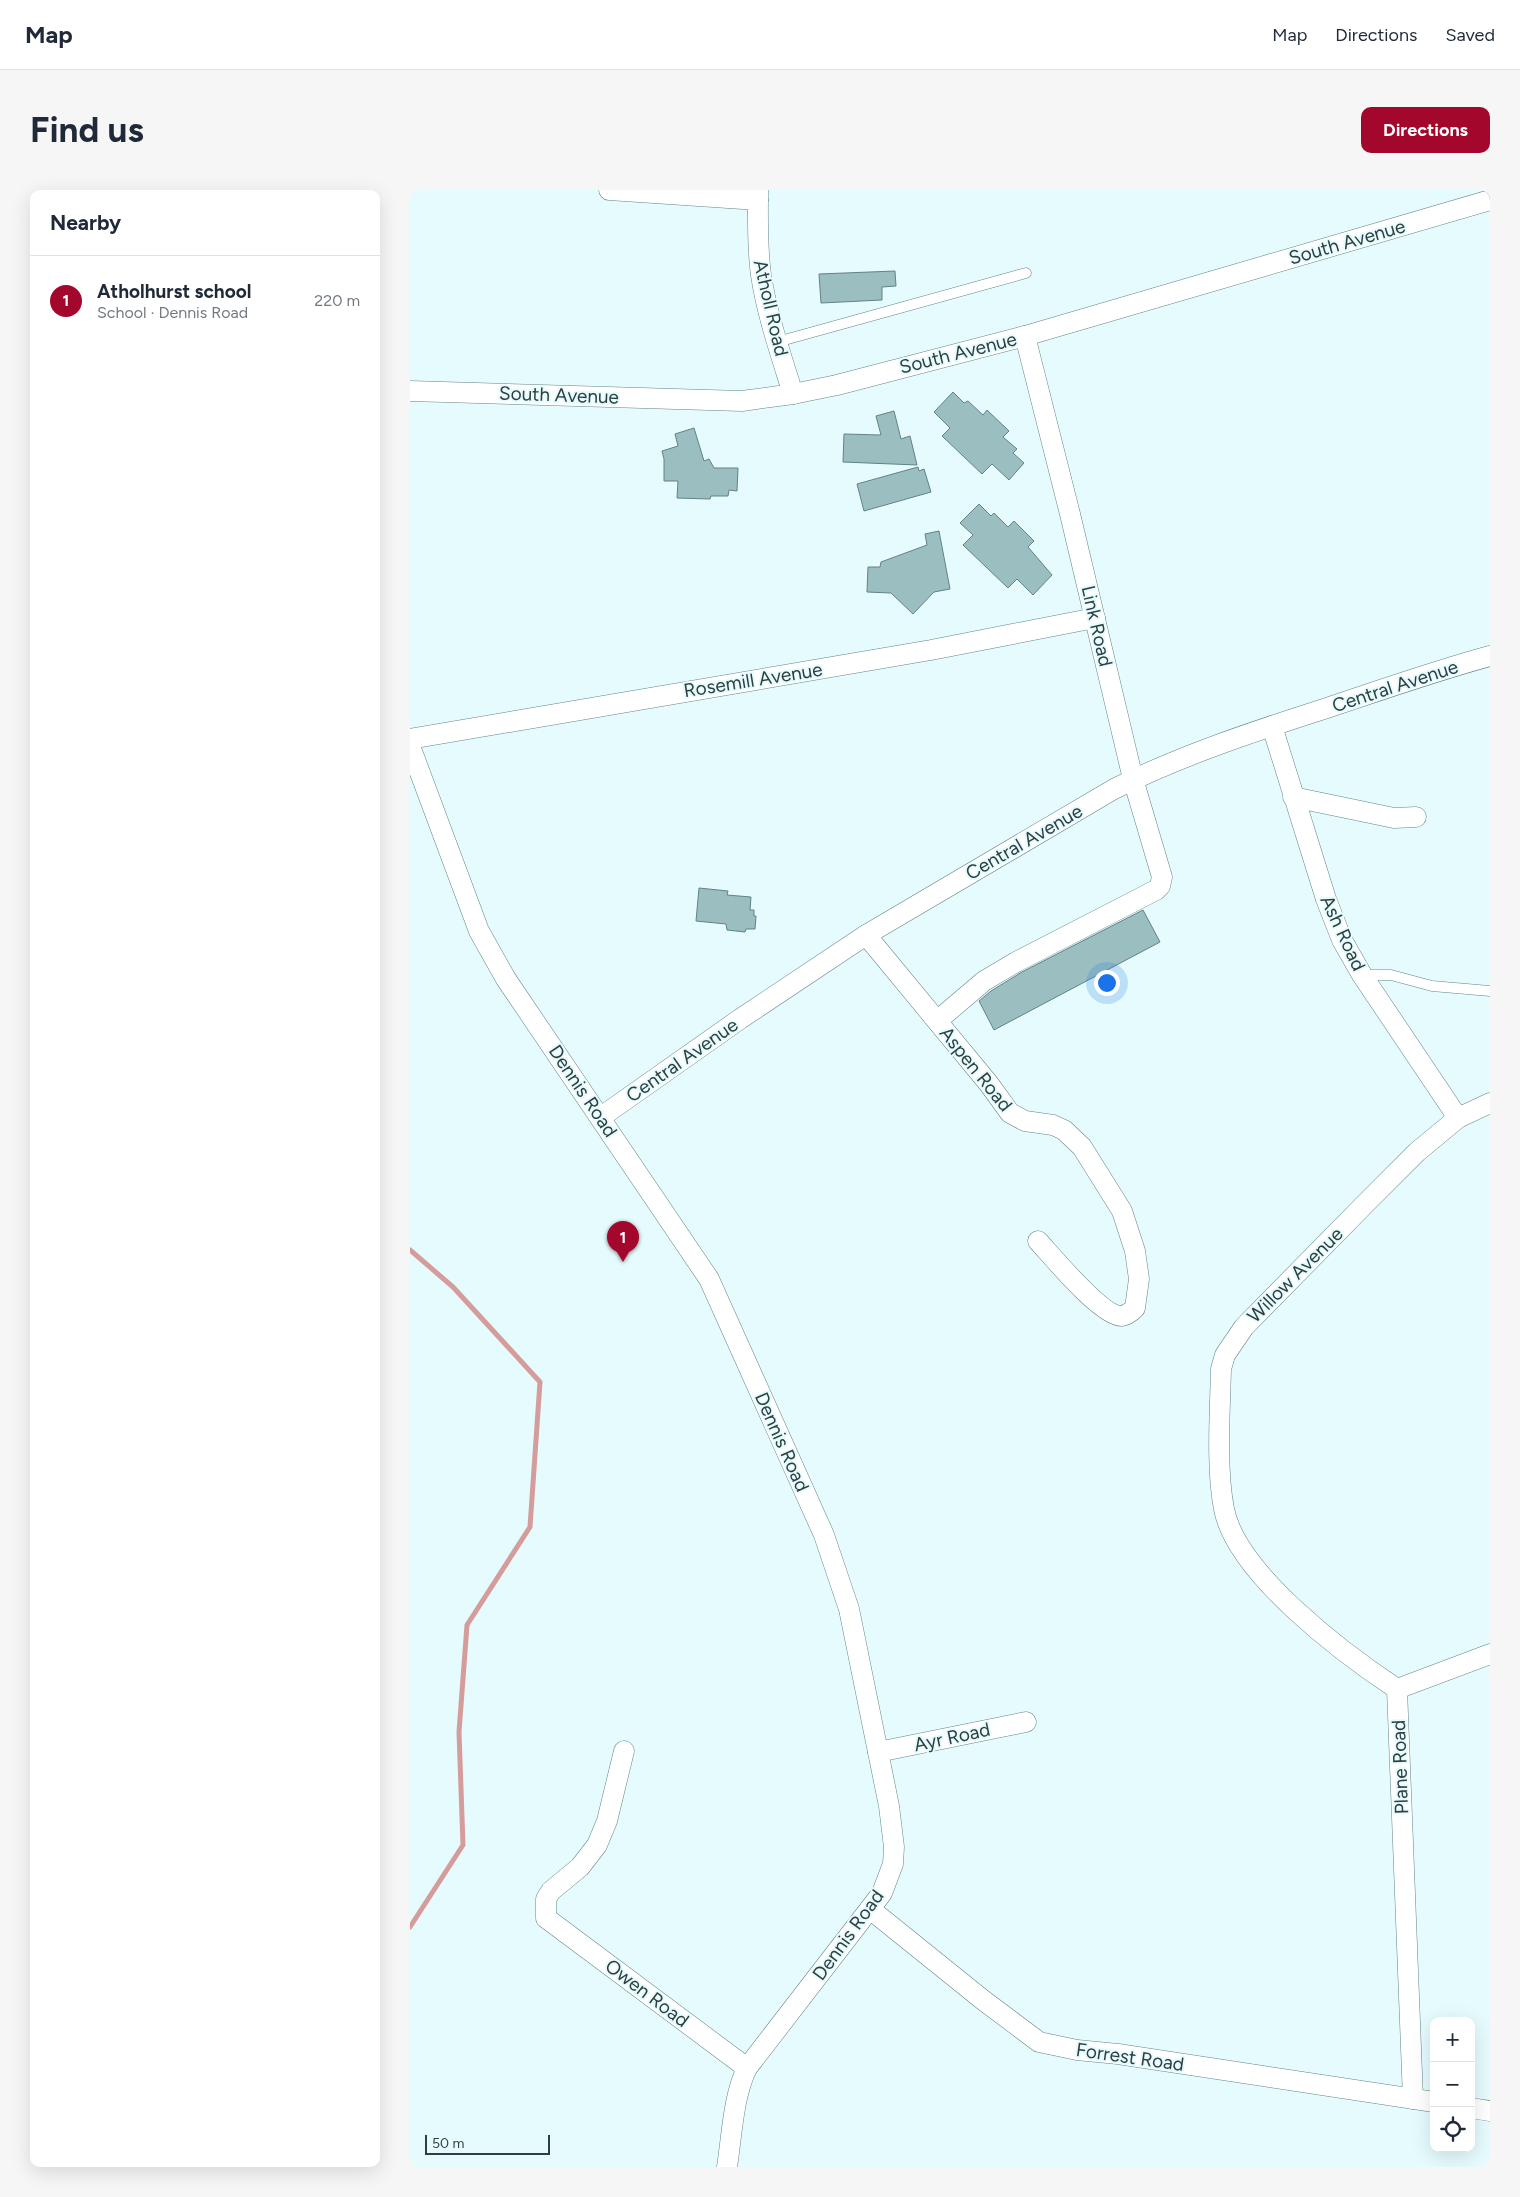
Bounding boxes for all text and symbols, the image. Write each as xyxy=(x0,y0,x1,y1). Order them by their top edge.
text: Map xyxy=(25,20,73,49)
text: Map xyxy=(1272,24,1307,46)
text: Directions xyxy=(1335,24,1417,46)
text: Saved xyxy=(1445,24,1495,46)
button: Directions xyxy=(1361,107,1490,153)
text: Find us xyxy=(30,109,144,151)
text: Nearby xyxy=(50,210,121,235)
street label: South Avenue xyxy=(1286,214,1408,270)
street label: Atholl Road xyxy=(749,257,793,359)
text: Atholhurst school xyxy=(97,280,251,303)
text: 1 xyxy=(63,291,69,310)
text: 220 m xyxy=(314,291,360,310)
text: School · Dennis Road xyxy=(97,303,248,322)
street label: South Avenue xyxy=(897,327,1019,379)
street label: South Avenue xyxy=(499,381,619,409)
street label: Link Road xyxy=(1077,583,1117,669)
street label: Central Avenue xyxy=(1329,655,1461,717)
street label: Rosemill Avenue xyxy=(682,658,824,702)
street label: Central Avenue xyxy=(961,799,1087,885)
street label: Ash Road xyxy=(1316,892,1370,974)
your location xyxy=(1094,970,1120,996)
street label: Central Avenue xyxy=(622,1013,742,1107)
street label: Aspen Road xyxy=(935,1022,1017,1116)
street label: Dennis Road xyxy=(544,1040,622,1142)
pin: 1 xyxy=(607,1221,639,1262)
street label: Willow Avenue xyxy=(1242,1222,1348,1328)
street label: Dennis Road xyxy=(750,1389,814,1495)
street label: Ayr Road xyxy=(912,1718,992,1756)
street label: Plane Road xyxy=(1387,1719,1413,1815)
street label: Dennis Road xyxy=(807,1885,889,1985)
street label: Owen Road xyxy=(601,1954,693,2032)
map controls xyxy=(1430,2017,1475,2152)
button: + xyxy=(1430,2017,1475,2062)
street label: Forrest Road xyxy=(1074,2038,1186,2076)
button: − xyxy=(1430,2062,1475,2107)
button: locate xyxy=(1430,2107,1475,2152)
scale bar xyxy=(425,2132,550,2155)
text: 50 m xyxy=(432,2135,464,2152)

